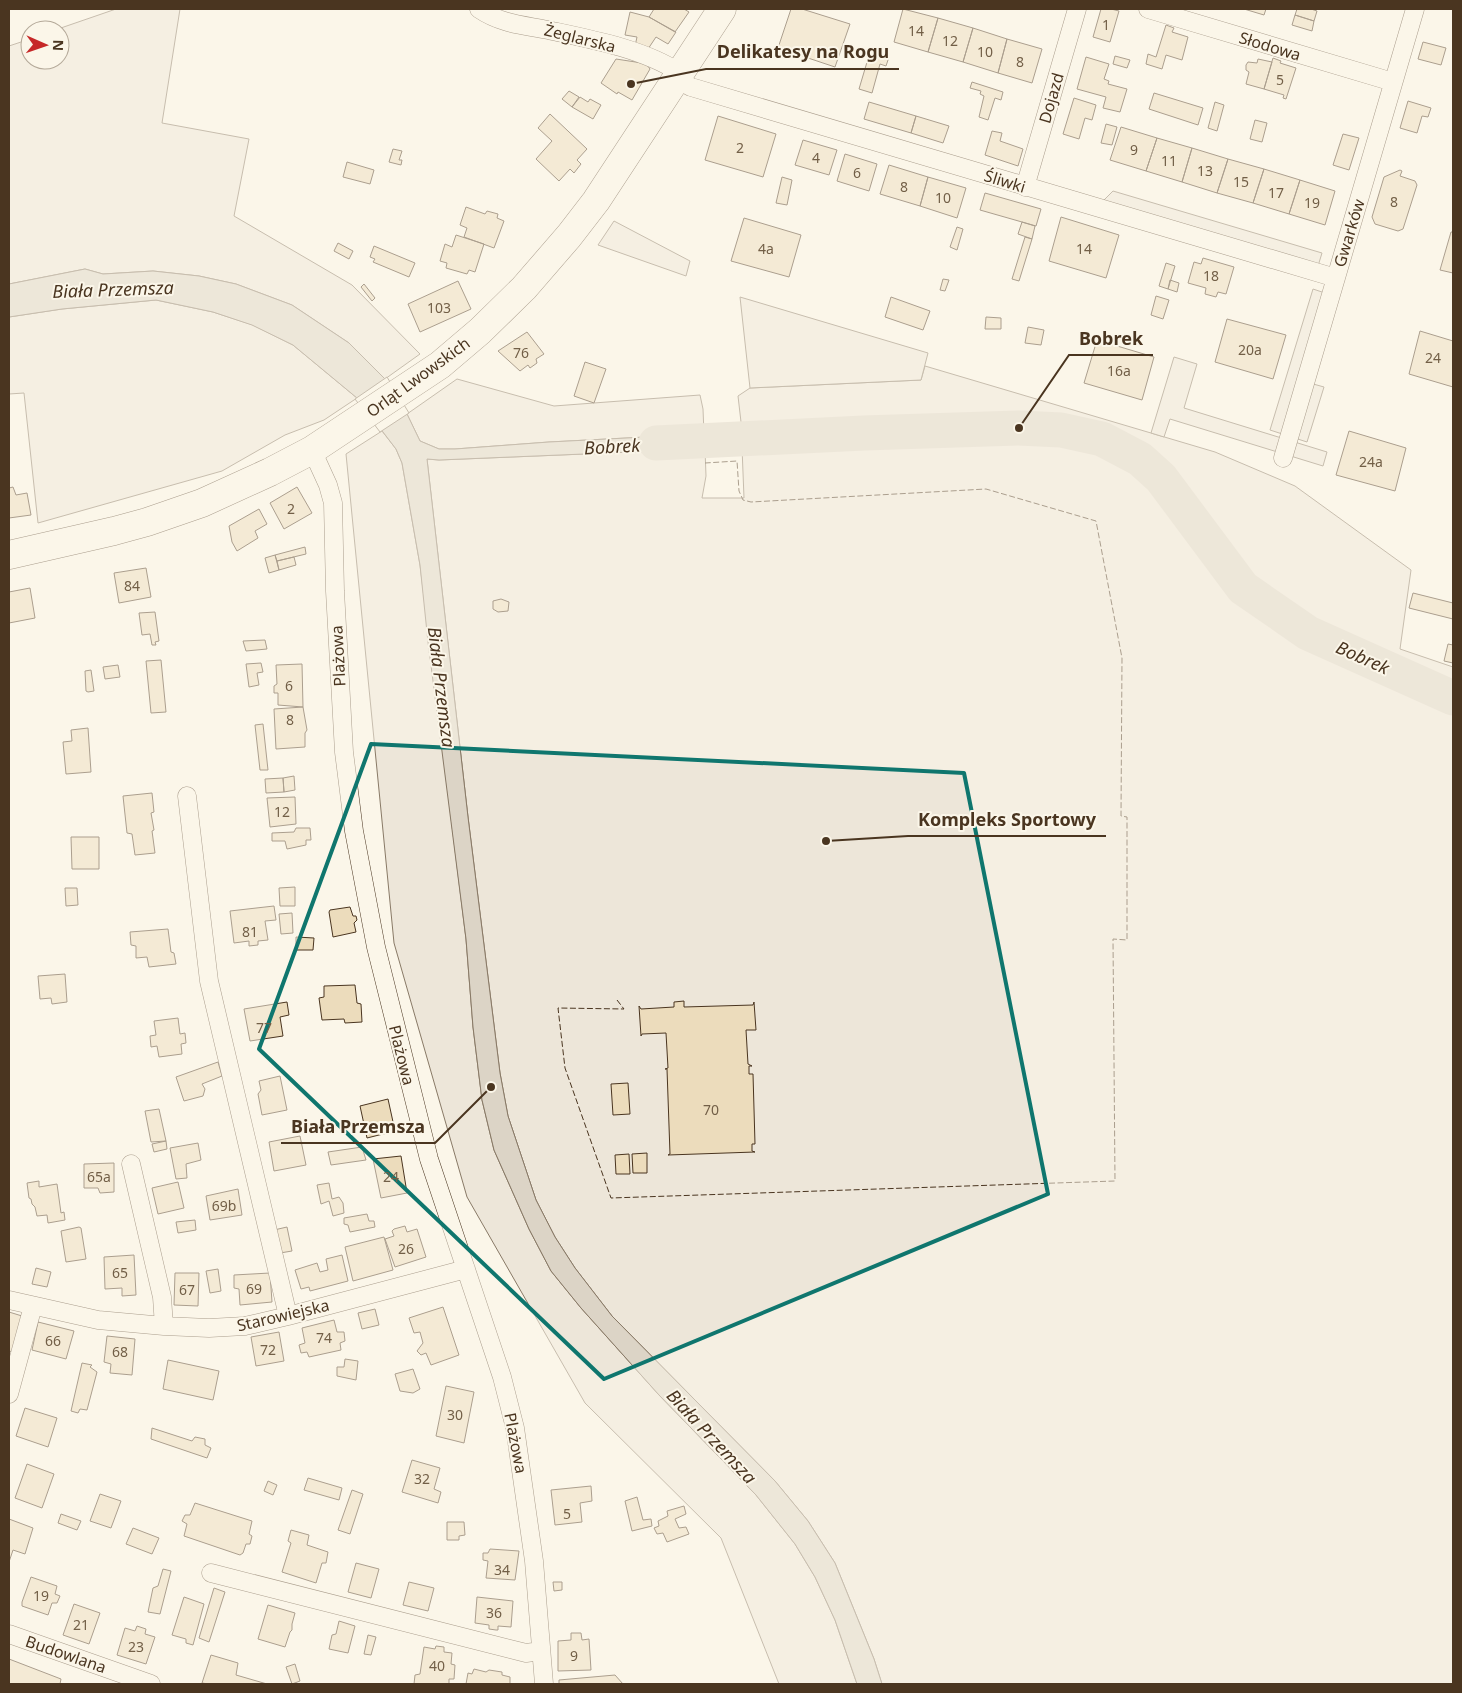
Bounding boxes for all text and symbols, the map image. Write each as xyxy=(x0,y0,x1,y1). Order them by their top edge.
house number: 1 xyxy=(1102,15,1110,34)
street label: Żeglarska xyxy=(542,19,618,57)
north arrow xyxy=(20,20,70,70)
house number: 14 xyxy=(908,21,924,40)
street label: Słodowa xyxy=(1236,26,1304,66)
house number: 12 xyxy=(942,31,958,50)
callout: Delikatesy na Rogu xyxy=(706,36,899,69)
text: N xyxy=(49,39,68,51)
text: Delikatesy na Rogu xyxy=(717,39,889,63)
house number: 10 xyxy=(977,42,993,61)
house number: 8 xyxy=(1016,52,1024,71)
street label: Dojazd xyxy=(1033,70,1069,126)
house number: 5 xyxy=(1276,70,1284,89)
house number: 2 xyxy=(736,138,744,157)
house number: 9 xyxy=(1130,140,1138,159)
house number: 4 xyxy=(812,148,820,167)
house number: 11 xyxy=(1161,151,1177,170)
house number: 13 xyxy=(1197,161,1213,180)
house number: 6 xyxy=(853,163,861,182)
street label: Śliwki xyxy=(982,164,1028,198)
house number: 15 xyxy=(1233,172,1249,191)
house number: 8 xyxy=(900,177,908,196)
house number: 17 xyxy=(1268,183,1284,202)
house number: 10 xyxy=(935,188,951,207)
house number: 8 xyxy=(1390,192,1398,211)
house number: 19 xyxy=(1304,193,1320,212)
street label: Gwarków xyxy=(1328,196,1370,270)
house number: 4a xyxy=(758,239,774,258)
house number: 14 xyxy=(1076,239,1092,258)
house number: 18 xyxy=(1203,266,1219,285)
water label: Biała Przemsza xyxy=(52,275,174,303)
house number: 103 xyxy=(427,298,451,317)
callout: Bobrek xyxy=(1069,322,1153,355)
text: Bobrek xyxy=(1079,326,1144,350)
street label: Orląt Lwowskich xyxy=(362,332,474,422)
house number: 20a xyxy=(1238,340,1262,359)
house number: 76 xyxy=(513,343,529,362)
house number: 24 xyxy=(1425,348,1441,367)
house number: 16a xyxy=(1107,361,1131,380)
water label: Bobrek xyxy=(583,432,642,459)
house number: 24a xyxy=(1359,452,1383,471)
house number: 2 xyxy=(287,499,295,518)
house number: 84 xyxy=(124,576,140,595)
street label: Plażowa xyxy=(325,625,351,687)
water label: Biała Przemsza xyxy=(423,625,461,749)
water label: Bobrek xyxy=(1333,635,1394,680)
house number: 6 xyxy=(285,676,293,695)
house number: 8 xyxy=(286,710,294,729)
house number: 12 xyxy=(274,802,290,821)
callout: Kompleks Sportowy xyxy=(908,803,1106,836)
text: Kompleks Sportowy xyxy=(918,807,1097,831)
house number: 81 xyxy=(242,922,258,941)
house number: 77 xyxy=(256,1018,272,1037)
street label: Plażowa xyxy=(384,1023,420,1087)
house number: 70 xyxy=(703,1100,719,1119)
callout: Biała Przemsza xyxy=(281,1110,435,1143)
text: Biała Przemsza xyxy=(291,1114,425,1138)
house number: 65a xyxy=(87,1167,111,1186)
house number: 24 xyxy=(383,1167,399,1186)
house number: 69b xyxy=(212,1196,236,1215)
house number: 26 xyxy=(398,1239,414,1258)
house number: 65 xyxy=(112,1263,128,1282)
house number: 69 xyxy=(246,1279,262,1298)
house number: 67 xyxy=(179,1280,195,1299)
street label: Starowiejska xyxy=(235,1294,331,1336)
house number: 74 xyxy=(316,1328,332,1347)
house number: 66 xyxy=(45,1331,61,1350)
house number: 72 xyxy=(260,1340,276,1359)
house number: 68 xyxy=(112,1342,128,1361)
water label: Biała Przemsza xyxy=(662,1383,762,1489)
house number: 30 xyxy=(447,1405,463,1424)
street label: Plażowa xyxy=(499,1411,533,1475)
house number: 32 xyxy=(414,1469,430,1488)
house number: 5 xyxy=(563,1504,571,1523)
house number: 34 xyxy=(494,1560,510,1579)
house number: 19 xyxy=(33,1586,49,1605)
house number: 36 xyxy=(486,1603,502,1622)
house number: 21 xyxy=(73,1615,89,1634)
street label: Budowlana xyxy=(23,1630,109,1678)
house number: 23 xyxy=(128,1637,144,1656)
house number: 9 xyxy=(570,1646,578,1665)
house number: 40 xyxy=(429,1656,445,1675)

